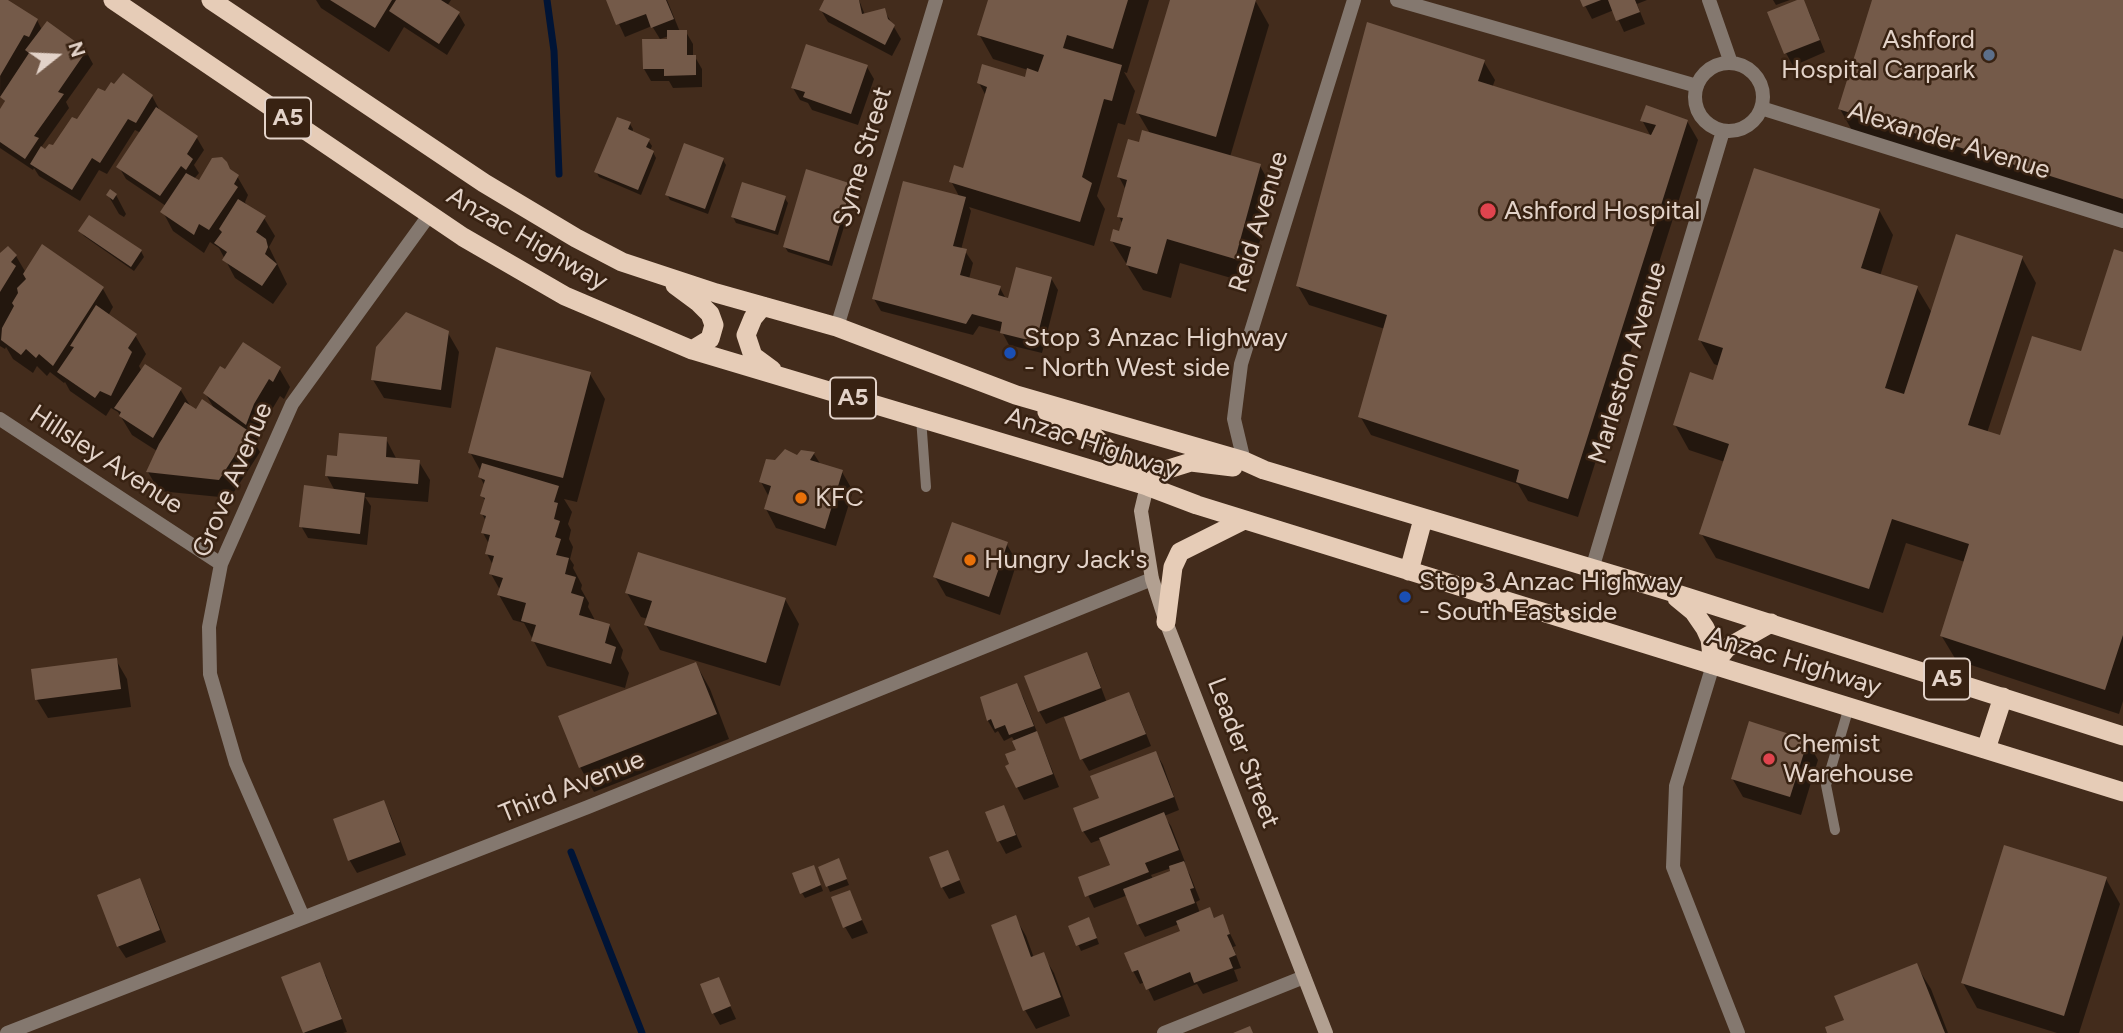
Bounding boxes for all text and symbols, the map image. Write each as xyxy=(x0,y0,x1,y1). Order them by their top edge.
north arrow xyxy=(21,21,91,91)
place label: Ashford Hospital Carpark xyxy=(1781,24,1975,86)
text: N xyxy=(63,39,90,60)
marker: Ashford Hospital Carpark xyxy=(1981,47,1997,63)
street label: Syme Street xyxy=(827,83,899,231)
street label: Alexander Avenue xyxy=(1844,95,2054,187)
road number: A5 xyxy=(265,98,311,138)
street label: Reid Avenue xyxy=(1223,148,1295,296)
street label: Anzac Highway xyxy=(441,180,613,298)
place label: Ashford Hospital xyxy=(1504,195,1700,227)
marker: Ashford Hospital xyxy=(1478,201,1498,221)
street label: Marleston Avenue xyxy=(1582,258,1674,468)
place label: Stop 3 Anzac Highway - North West side xyxy=(1024,322,1288,384)
marker: Stop 3 Anzac Highway - North West side xyxy=(1002,345,1018,361)
road number: A5 xyxy=(830,377,876,418)
street label: Grove Avenue xyxy=(186,398,280,562)
street label: Hillsley Avenue xyxy=(23,399,189,521)
street label: Anzac Highway xyxy=(1001,401,1183,487)
place label: KFC xyxy=(815,482,864,514)
marker: KFC xyxy=(793,490,809,506)
place label: Hungry Jack's xyxy=(984,544,1147,576)
marker: Hungry Jack's xyxy=(962,552,978,568)
place label: Stop 3 Anzac Highway - South East side xyxy=(1419,566,1683,628)
marker: Stop 3 Anzac Highway - South East side xyxy=(1397,589,1413,605)
street label: Anzac Highway xyxy=(1703,621,1885,703)
road number: A5 xyxy=(1924,658,1970,700)
street label: Leader Street xyxy=(1200,673,1286,833)
place label: Chemist Warehouse xyxy=(1783,728,1914,790)
street label: Third Avenue xyxy=(495,744,649,830)
marker: Chemist Warehouse xyxy=(1761,751,1777,767)

